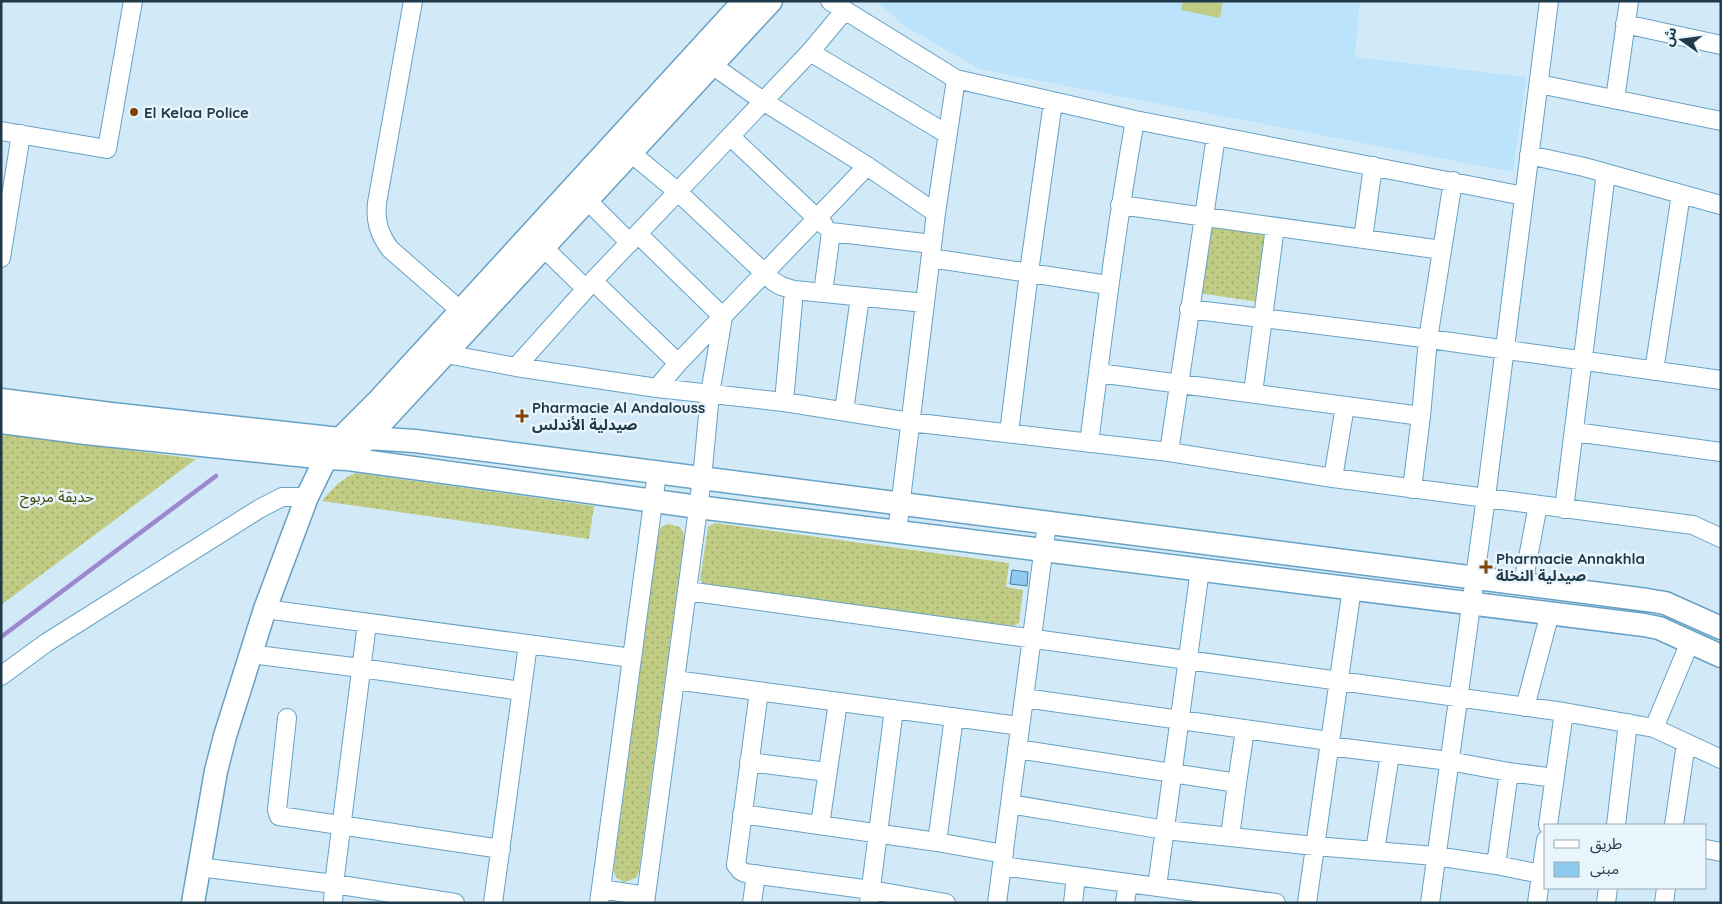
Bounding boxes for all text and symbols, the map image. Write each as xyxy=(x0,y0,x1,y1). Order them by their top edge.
north arrow xyxy=(1657,15,1707,65)
text: ش xyxy=(1658,25,1680,48)
place label: El Kelaa Police xyxy=(144,103,249,122)
marker: El Kelaa Police xyxy=(128,106,140,118)
place label: Pharmacie Al Andalouss صيدلية الأندلس xyxy=(532,398,705,434)
marker: Pharmacie Al Andalouss صيدلية الأندلس xyxy=(516,410,528,422)
park label: حديقة مربوح xyxy=(20,487,94,509)
place label: Pharmacie Annakhla صيدلية النخلة xyxy=(1496,549,1645,585)
marker: Pharmacie Annakhla صيدلية النخلة xyxy=(1480,561,1492,573)
legend xyxy=(1544,824,1707,889)
text: طريق xyxy=(1590,834,1622,854)
text: مبنى xyxy=(1590,859,1619,878)

